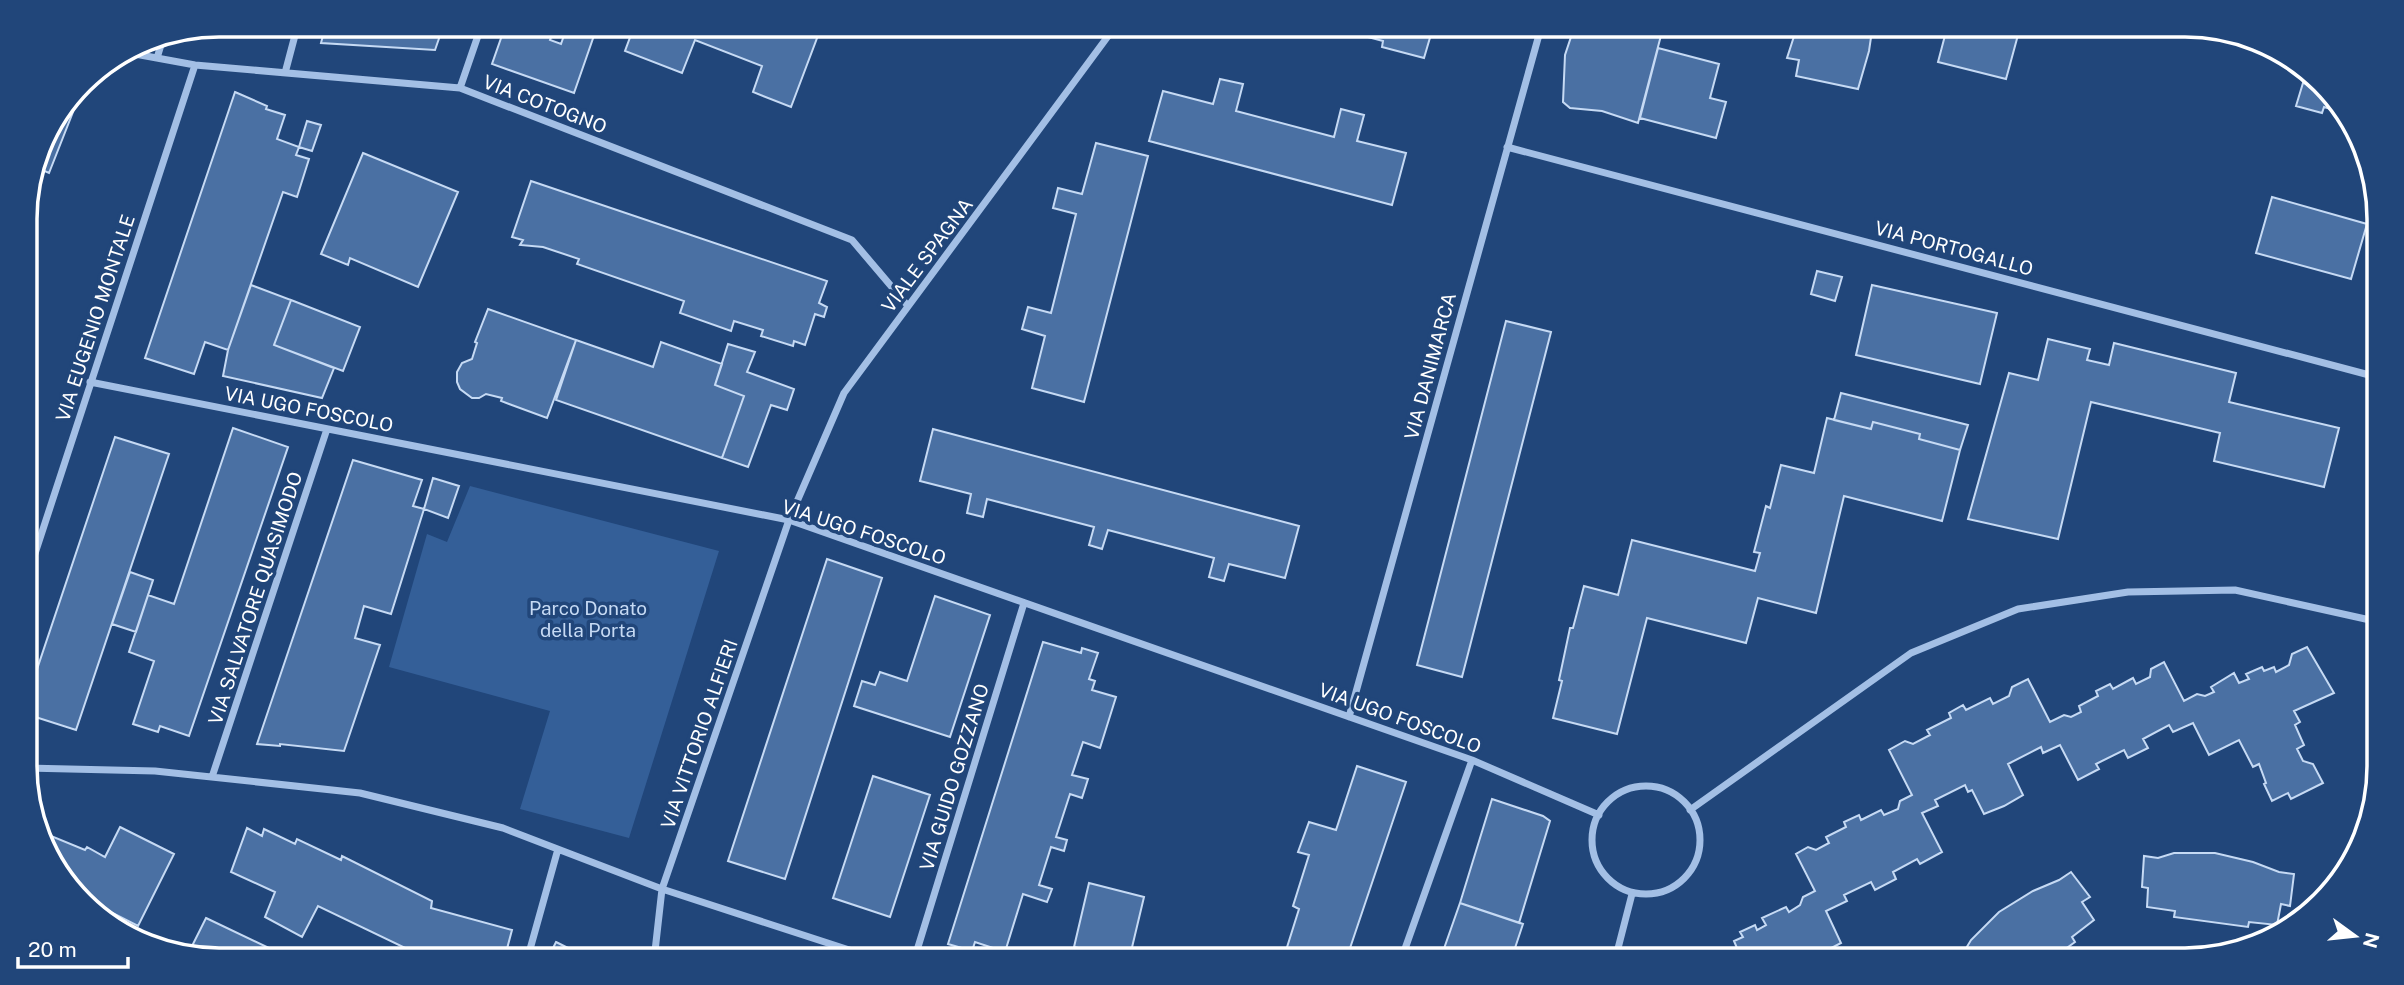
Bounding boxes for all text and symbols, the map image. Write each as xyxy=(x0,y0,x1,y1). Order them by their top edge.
street label: VIA COTOGNO xyxy=(480,70,610,138)
street label: VIALE SPAGNA xyxy=(877,194,977,316)
street label: VIA EUGENIO MONTALE xyxy=(51,212,139,424)
street label: VIA PORTOGALLO xyxy=(1872,216,2036,280)
street label: VIA DANIMARCA xyxy=(1400,290,1460,442)
street label: VIA UGO FOSCOLO xyxy=(223,382,395,436)
street label: VIA SALVATORE QUASIMODO xyxy=(204,469,306,727)
street label: VIA UGO FOSCOLO xyxy=(779,495,949,569)
park label: Parco Donato della Porta xyxy=(529,597,647,641)
street label: VIA VITTORIO ALFIERI xyxy=(656,636,742,832)
street label: VIA UGO FOSCOLO xyxy=(1316,678,1484,758)
street label: VIA GUIDO GOZZANO xyxy=(915,681,993,873)
north arrow xyxy=(2320,901,2390,971)
scale bar xyxy=(18,926,128,970)
text: N xyxy=(2359,930,2384,950)
text: 20 m xyxy=(28,937,77,962)

